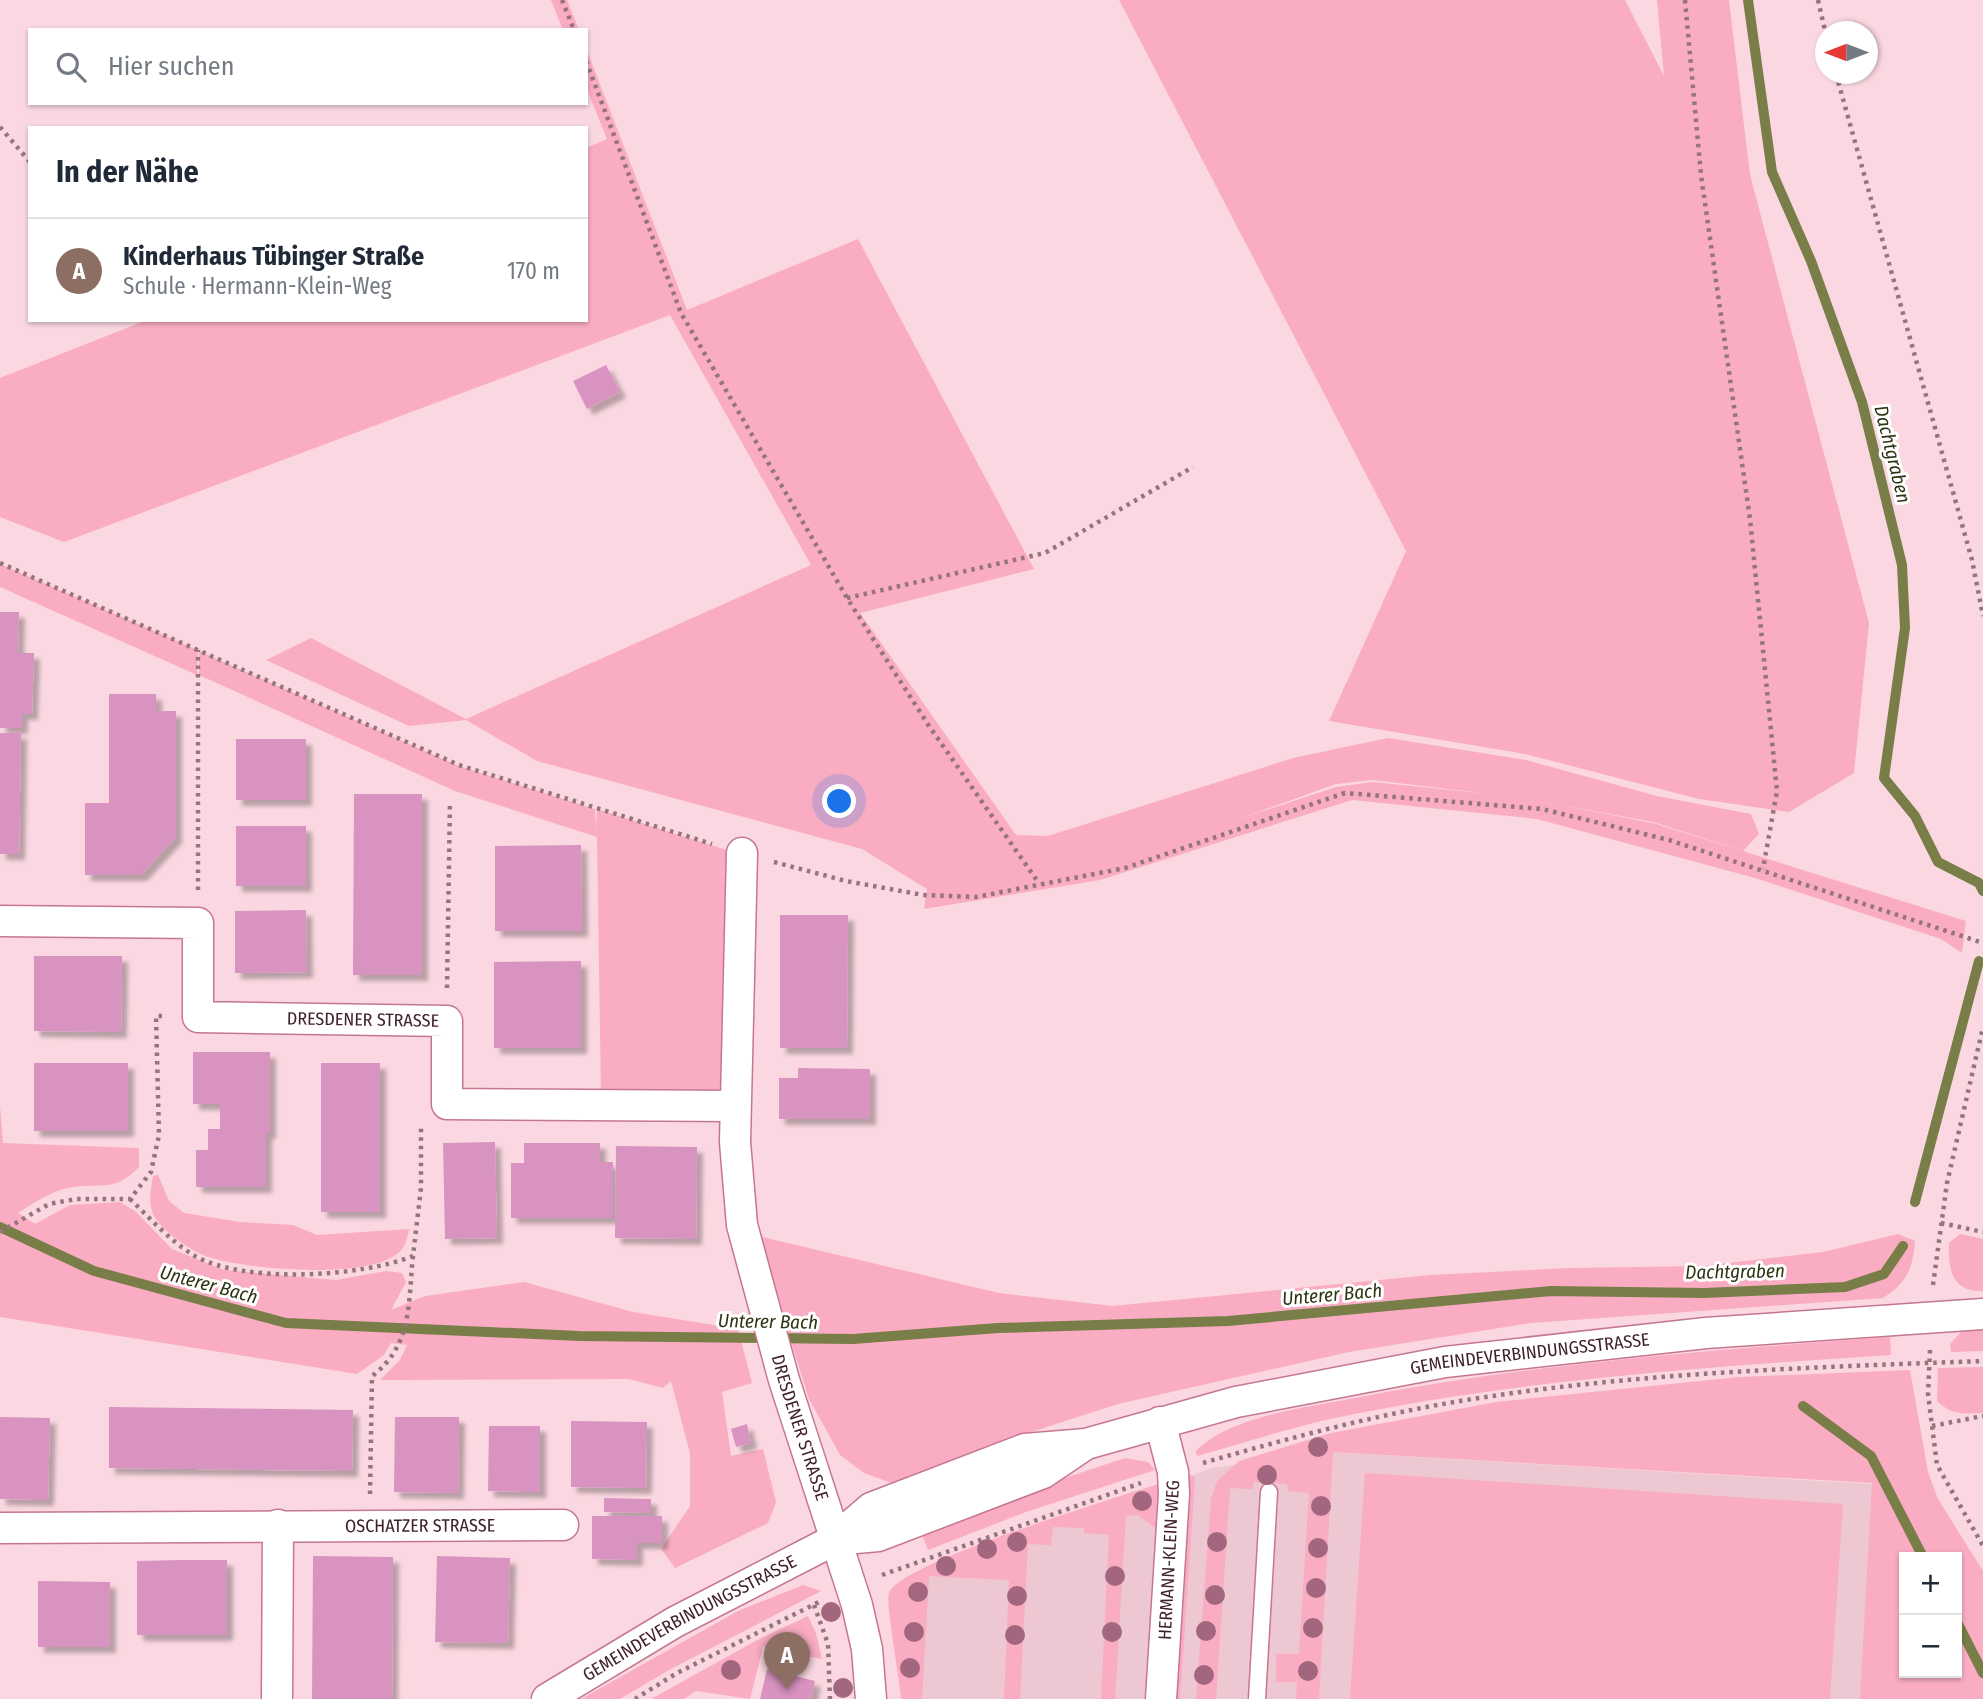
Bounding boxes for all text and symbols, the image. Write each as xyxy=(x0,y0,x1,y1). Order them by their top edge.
north arrow xyxy=(1815,21,1878,84)
search box xyxy=(28,28,588,105)
icon: search xyxy=(52,48,90,86)
text: Hier suchen xyxy=(108,51,234,82)
text: In der Nähe xyxy=(56,154,199,190)
text: Kinderhaus Tübinger Straße xyxy=(123,241,424,272)
text: A xyxy=(73,257,85,285)
text: 170 m xyxy=(507,257,560,285)
text: Schule · Hermann-Klein-Weg xyxy=(123,272,391,300)
water label: Dachtgraben xyxy=(1869,403,1916,505)
your location xyxy=(822,784,856,818)
street label: DRESDENER STRASSE xyxy=(287,1007,439,1032)
water label: Dachtgraben xyxy=(1685,1259,1785,1284)
water label: Unterer Bach xyxy=(157,1260,260,1309)
water label: Unterer Bach xyxy=(1281,1279,1383,1310)
water label: Unterer Bach xyxy=(718,1309,818,1334)
street label: GEMEINDEVERBINDUNGSSTRASSE xyxy=(1408,1328,1651,1379)
street label: DRESDENER STRASSE xyxy=(767,1352,833,1503)
street label: HERMANN-KLEIN-WEG xyxy=(1154,1479,1184,1641)
street label: OSCHATZER STRASSE xyxy=(345,1514,495,1537)
street label: GEMEINDEVERBINDUNGSSTRASSE xyxy=(580,1550,800,1686)
map controls xyxy=(1899,1552,1962,1678)
button: + xyxy=(1899,1552,1962,1615)
button: − xyxy=(1899,1615,1962,1678)
pin: A xyxy=(764,1632,810,1690)

